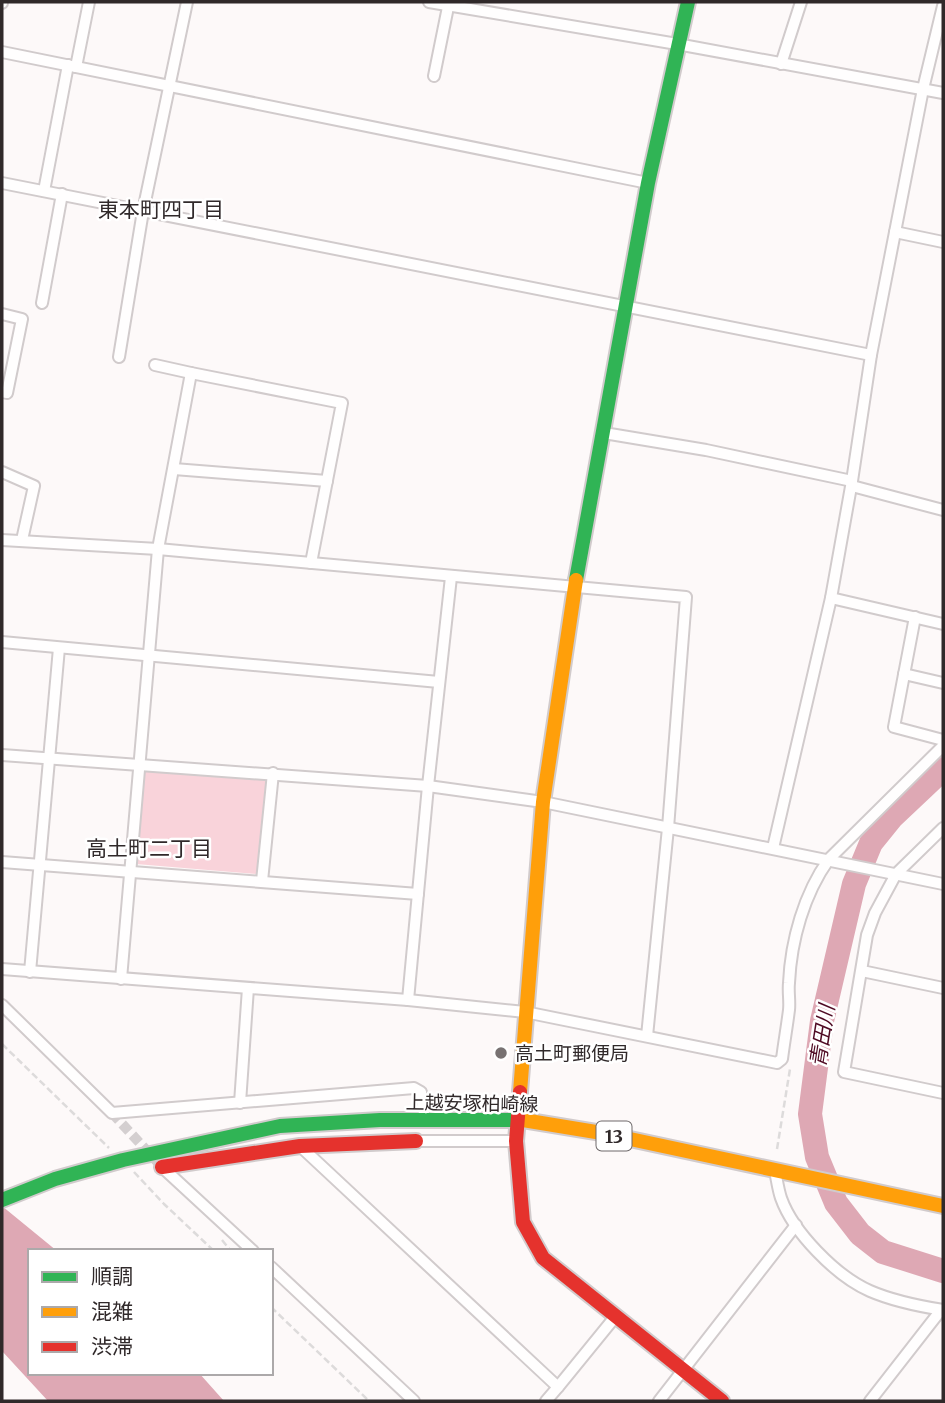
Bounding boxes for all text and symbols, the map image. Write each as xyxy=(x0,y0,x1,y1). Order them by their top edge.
district label: 東本町四丁目 xyxy=(98,196,224,223)
district label: 高土町二丁目 xyxy=(86,835,212,862)
water label: 青田川 xyxy=(804,1001,841,1069)
place label: 高土町郵便局 xyxy=(515,1041,629,1065)
marker: 高土町郵便局 xyxy=(493,1045,509,1061)
street label: 上越安塚柏崎線 xyxy=(405,1090,539,1116)
road number: 13 xyxy=(596,1121,632,1150)
legend xyxy=(28,1249,273,1375)
text: 順調 xyxy=(91,1263,133,1290)
text: 混雑 xyxy=(91,1298,133,1325)
text: 渋滞 xyxy=(91,1333,133,1360)

